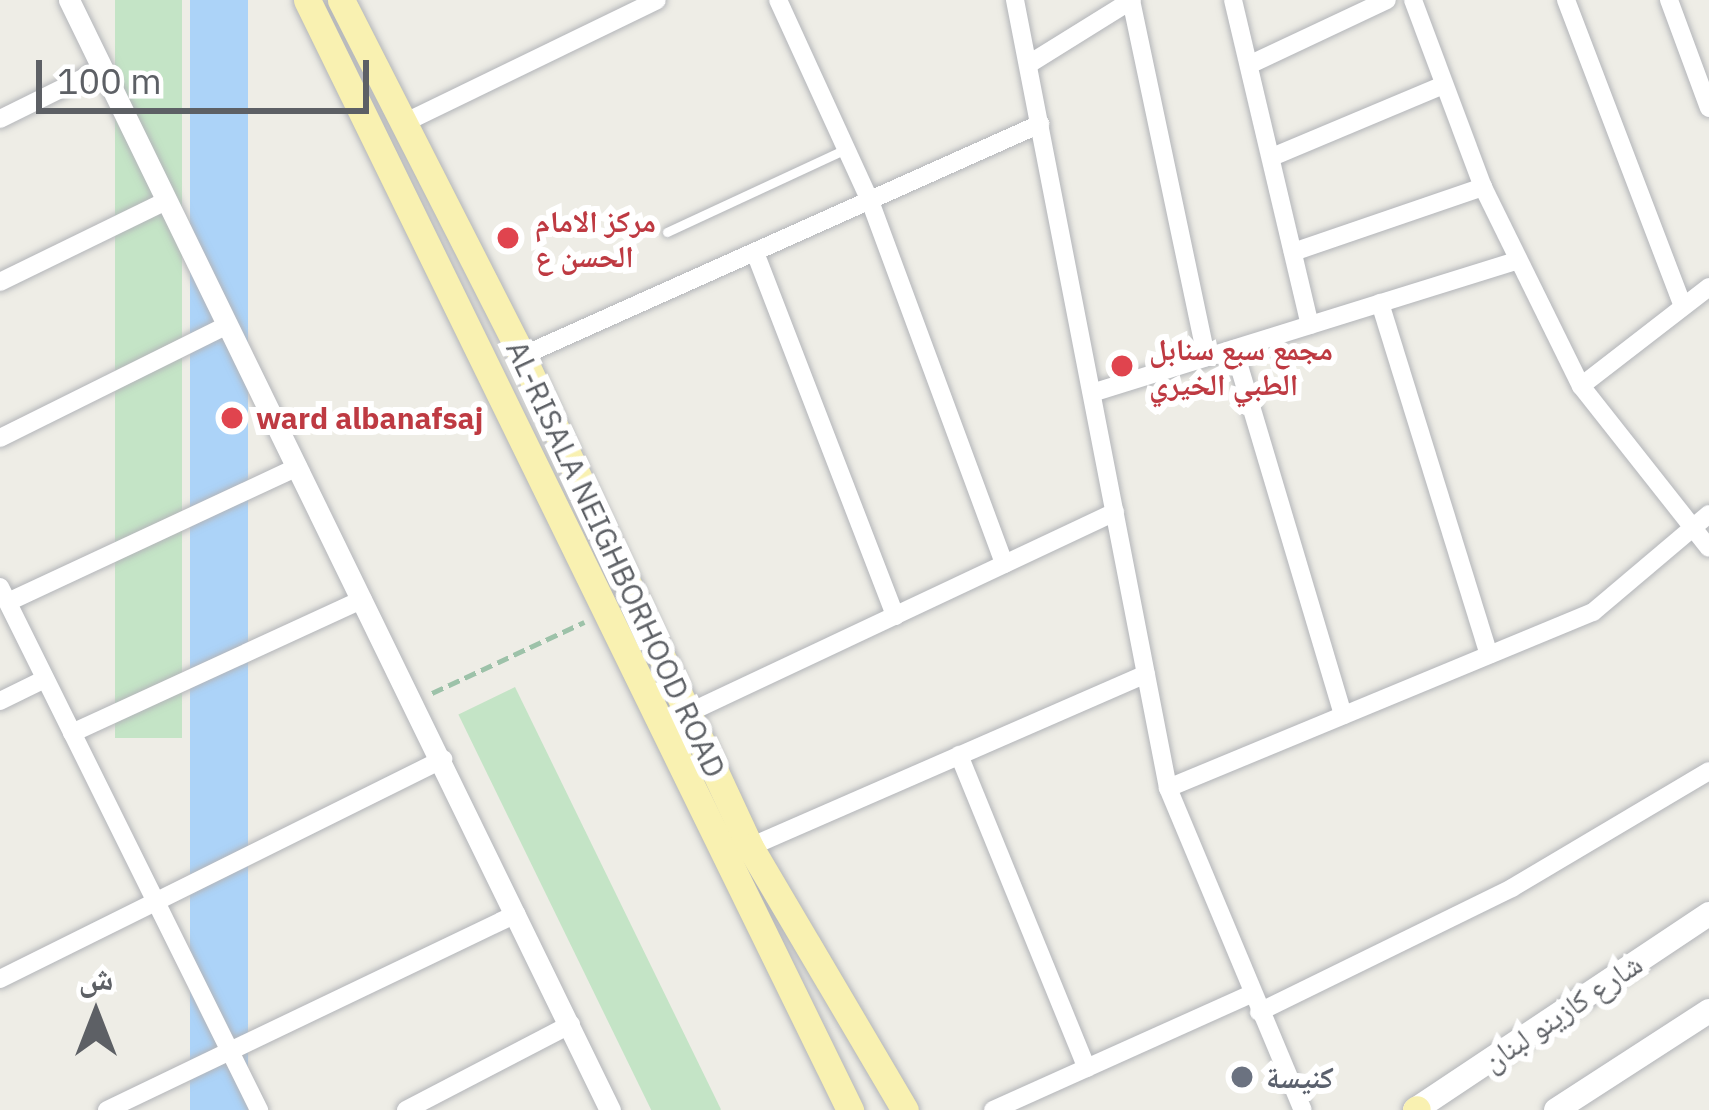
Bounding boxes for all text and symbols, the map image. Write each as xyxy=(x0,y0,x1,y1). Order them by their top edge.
scale bar xyxy=(42,36,375,110)
text: 100 m xyxy=(57,57,162,104)
place label: مركز الامام الحسن ع xyxy=(535,203,656,274)
marker: مركز الامام الحسن ع xyxy=(492,222,524,254)
place label: مجمع سبع سنابل الطبي الخيري xyxy=(1149,331,1333,401)
street label: AL-RISALA NEIGHBORHOOD ROAD xyxy=(499,335,733,783)
marker: مجمع سبع سنابل الطبي الخيري xyxy=(1106,350,1138,382)
place label: ward albanafsaj xyxy=(256,400,483,436)
marker: ward albanafsaj xyxy=(219,405,245,431)
street label: شارع كازينو لبنان xyxy=(1475,945,1649,1079)
north arrow xyxy=(36,954,156,1074)
text: ش xyxy=(78,956,114,999)
place label: كنيسة xyxy=(1266,1059,1334,1095)
marker: كنيسة xyxy=(1229,1064,1255,1090)

